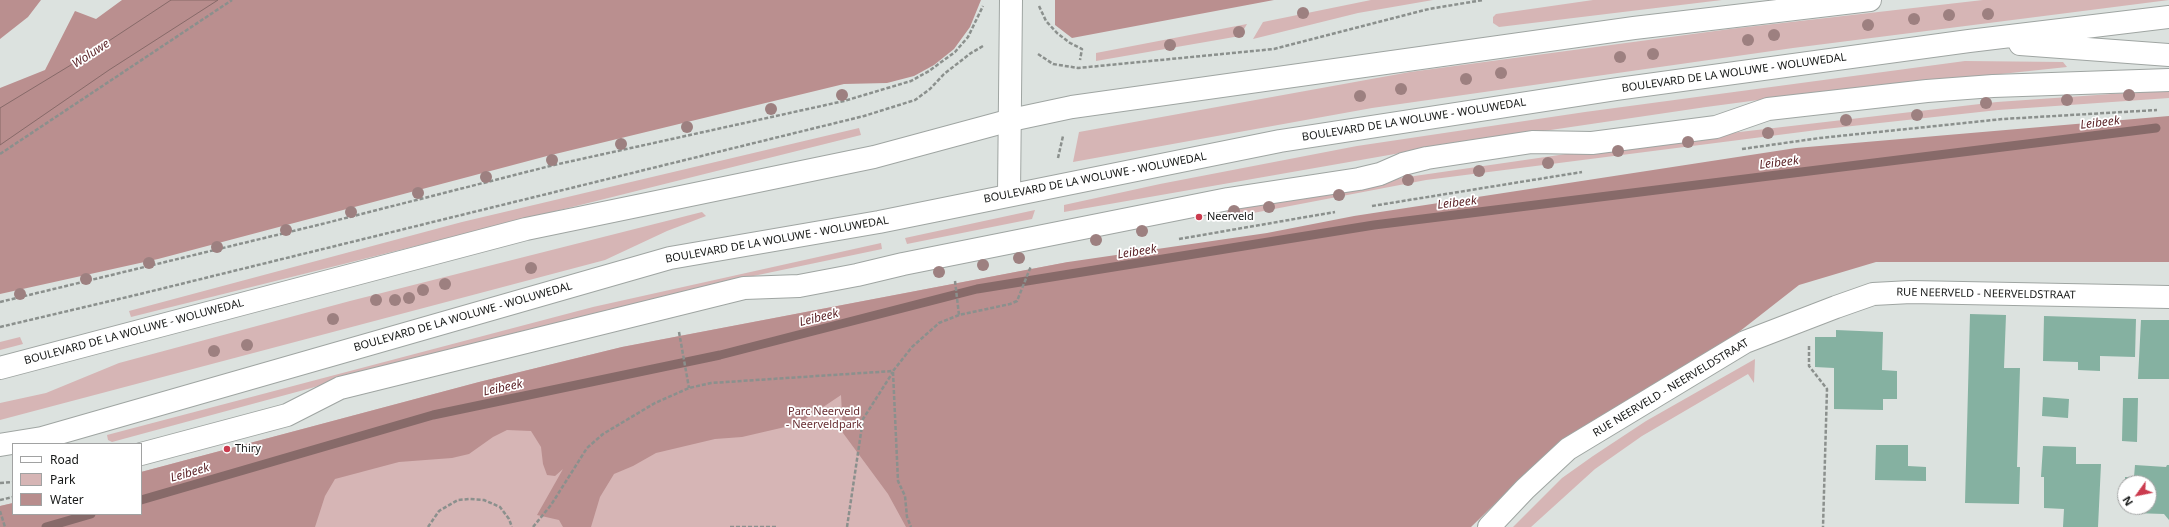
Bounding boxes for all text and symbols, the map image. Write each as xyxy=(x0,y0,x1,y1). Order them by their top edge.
water label: Woluwe xyxy=(70,37,112,71)
street label: BOULEVARD DE LA WOLUWE - WOLUWEDAL xyxy=(1621,51,1847,95)
street label: BOULEVARD DE LA WOLUWE - WOLUWEDAL xyxy=(1301,96,1527,144)
water label: Leibeek xyxy=(2079,113,2121,133)
street label: BOULEVARD DE LA WOLUWE - WOLUWEDAL xyxy=(983,150,1207,206)
water label: Leibeek xyxy=(1758,153,1800,173)
water label: Leibeek xyxy=(1436,193,1478,213)
place label: Neerveld xyxy=(1207,210,1254,224)
marker: Neerveld xyxy=(1194,212,1204,222)
street label: BOULEVARD DE LA WOLUWE - WOLUWEDAL xyxy=(664,214,890,266)
water label: Leibeek xyxy=(1116,242,1158,262)
street label: BOULEVARD DE LA WOLUWE - WOLUWEDAL xyxy=(352,279,574,355)
street label: RUE NEERVELD - NEERVELDSTRAAT xyxy=(1896,286,2076,302)
street label: BOULEVARD DE LA WOLUWE - WOLUWEDAL xyxy=(23,296,245,368)
water label: Leibeek xyxy=(798,306,840,330)
street label: RUE NEERVELD - NEERVELDSTRAAT xyxy=(1591,336,1751,440)
water label: Leibeek xyxy=(482,377,524,399)
park label: Parc Neerveld - Neerveldpark xyxy=(786,405,862,431)
place label: Thiry xyxy=(235,442,261,456)
legend xyxy=(12,443,142,515)
marker: Thiry xyxy=(222,444,232,454)
text: Road xyxy=(50,451,79,468)
water label: Leibeek xyxy=(169,461,211,485)
text: Park xyxy=(50,471,75,488)
north arrow xyxy=(2117,475,2157,515)
text: Water xyxy=(50,491,84,508)
text: N xyxy=(2119,493,2136,509)

